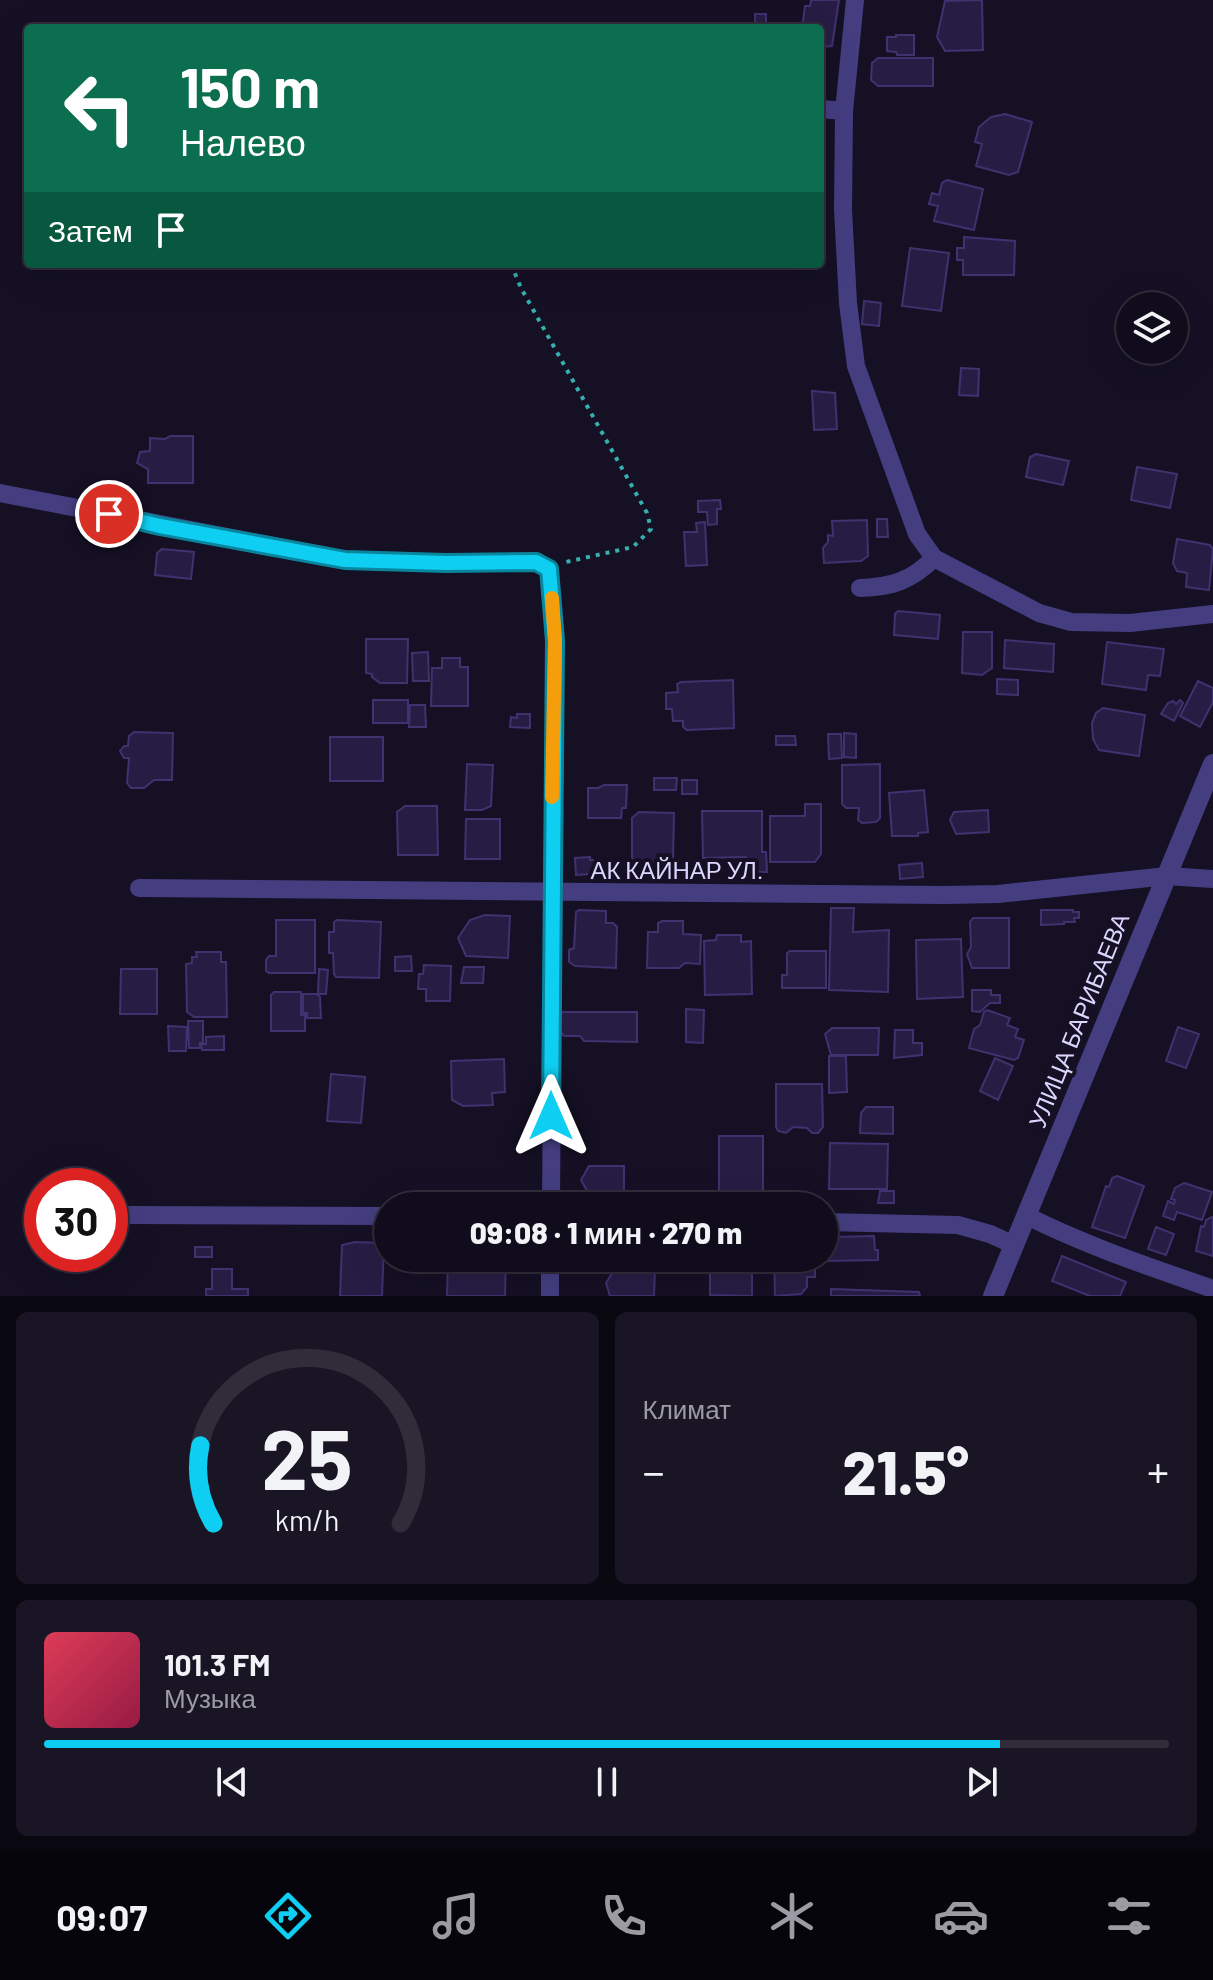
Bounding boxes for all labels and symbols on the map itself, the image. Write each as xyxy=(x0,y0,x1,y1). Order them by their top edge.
pin xyxy=(75,480,143,548)
street label: АК КАЙНАР УЛ. xyxy=(590,855,764,884)
street label: УЛИЦА БАРИБАЕВА xyxy=(1022,908,1134,1132)
position arrow xyxy=(509,1074,593,1158)
speed limit sign: 30 xyxy=(24,1168,128,1272)

